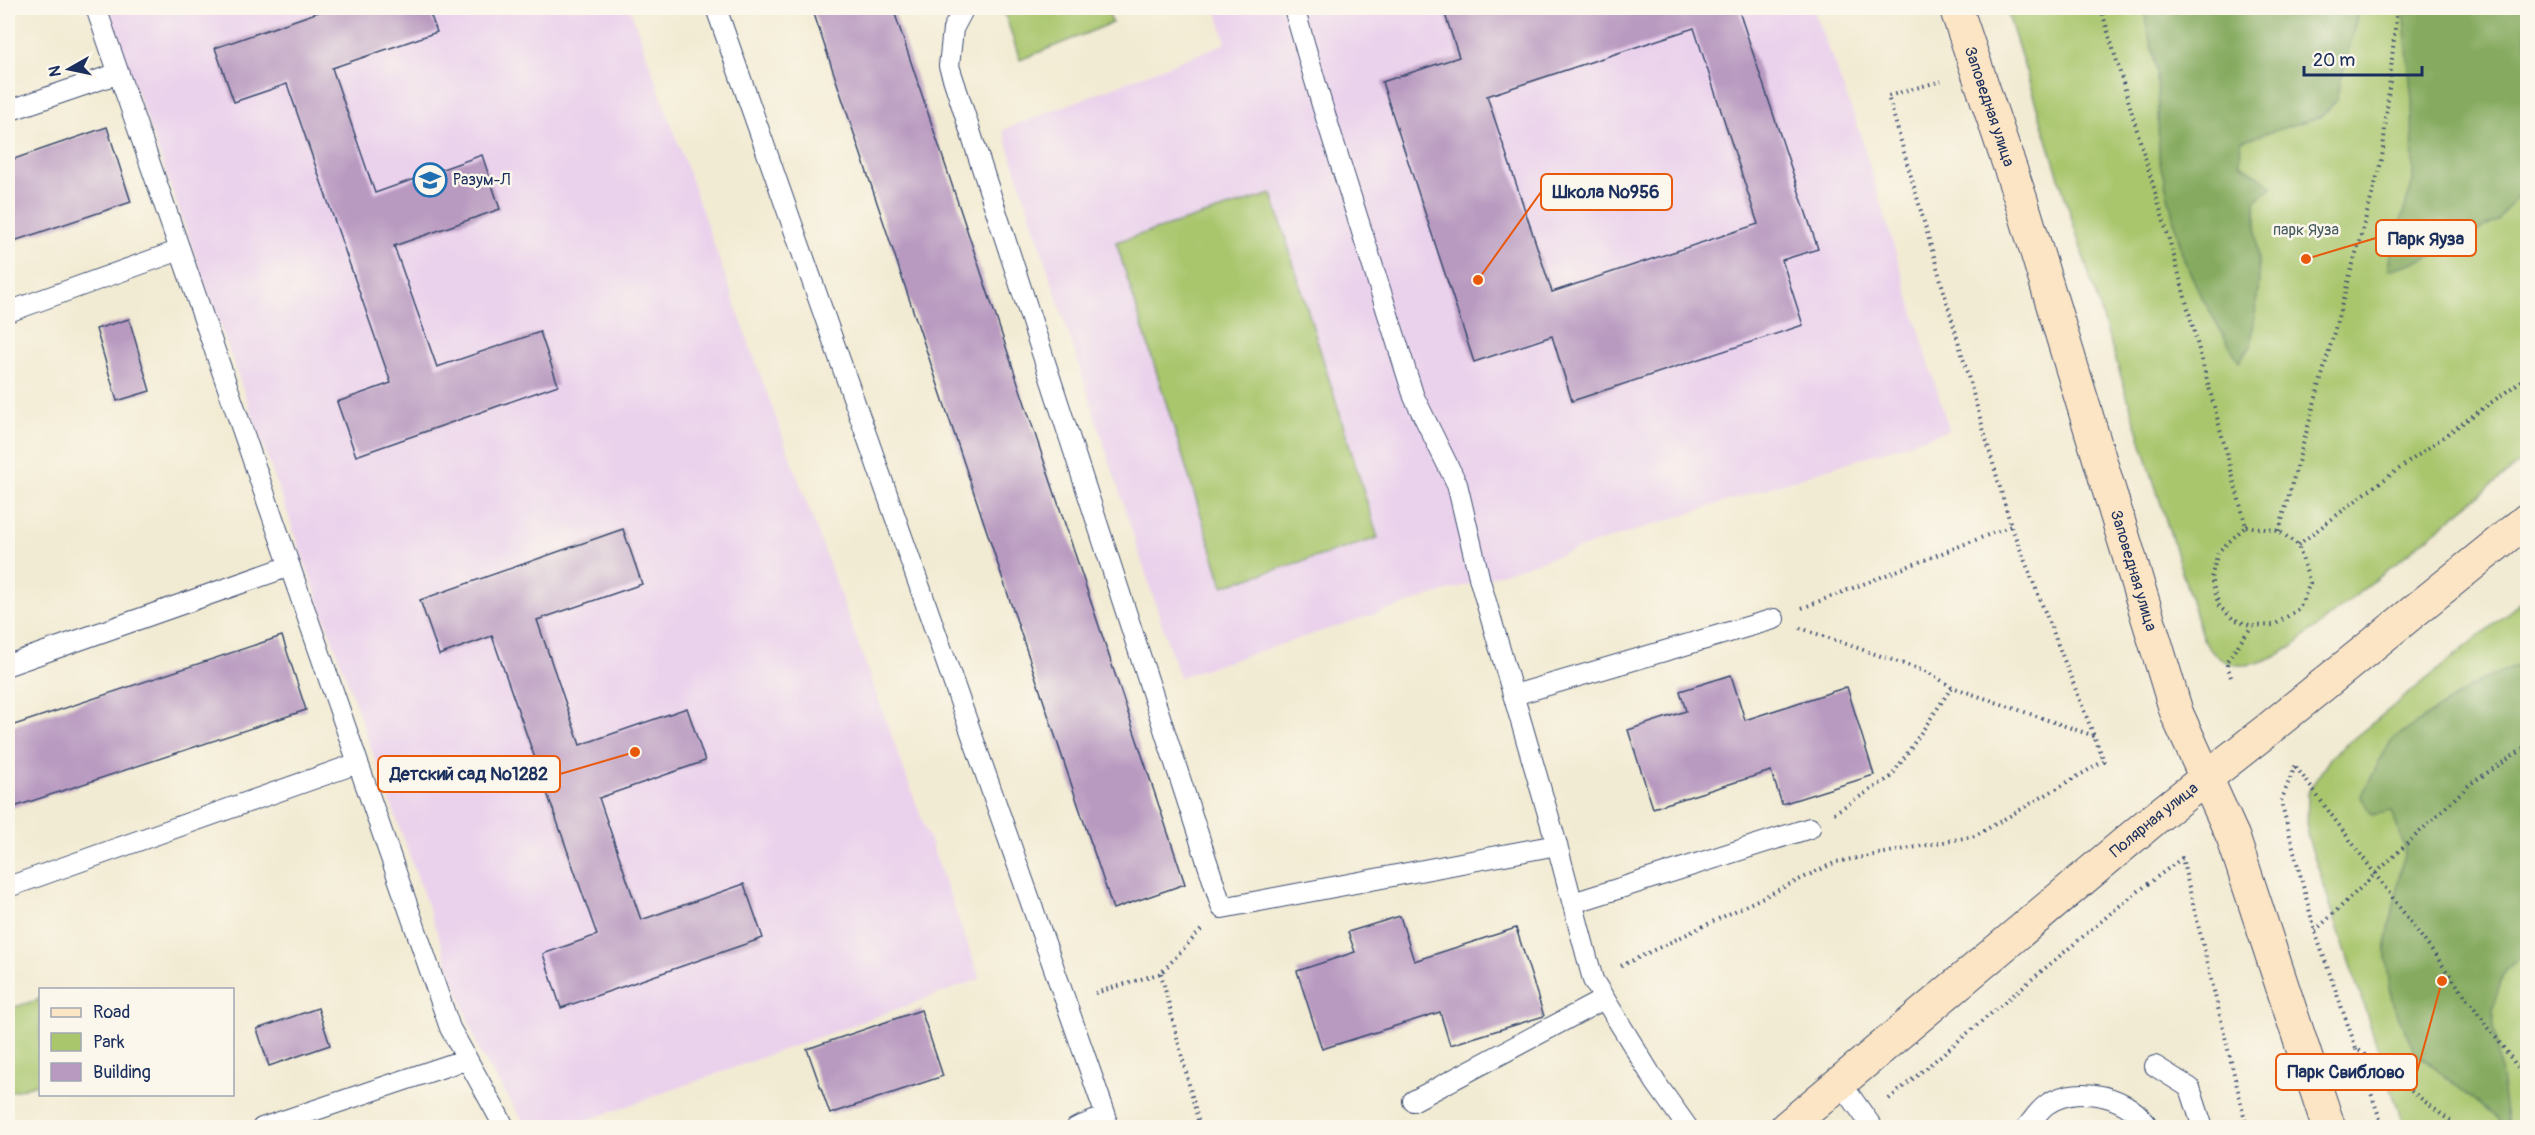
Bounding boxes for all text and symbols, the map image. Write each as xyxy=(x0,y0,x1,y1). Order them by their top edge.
north arrow xyxy=(39,39,99,99)
scale bar xyxy=(2304,39,2422,77)
street label: Заповедная улица xyxy=(1960,44,2019,169)
text: 20 m xyxy=(2313,49,2355,72)
text: N xyxy=(44,64,66,78)
school or university icon: Разум-Л xyxy=(412,162,448,198)
place label: Разум-Л xyxy=(453,170,510,190)
callout: Школа №956 xyxy=(1541,174,1672,210)
text: Школа №956 xyxy=(1552,181,1659,204)
park label: парк Яуза xyxy=(2273,220,2339,240)
callout: Парк Яуза xyxy=(2376,220,2476,256)
text: Парк Яуза xyxy=(2388,228,2465,251)
street label: Заповедная улица xyxy=(2106,508,2161,634)
callout: Детский сад №1282 xyxy=(378,756,560,792)
text: Детский сад №1282 xyxy=(389,763,548,786)
street label: Полярная улица xyxy=(2106,778,2202,862)
legend xyxy=(39,988,234,1096)
text: Road xyxy=(93,1001,130,1024)
text: Park xyxy=(93,1031,125,1054)
callout: Парк Свиблово xyxy=(2276,1054,2417,1090)
text: Building xyxy=(93,1061,151,1084)
text: Парк Свиблово xyxy=(2288,1061,2405,1084)

